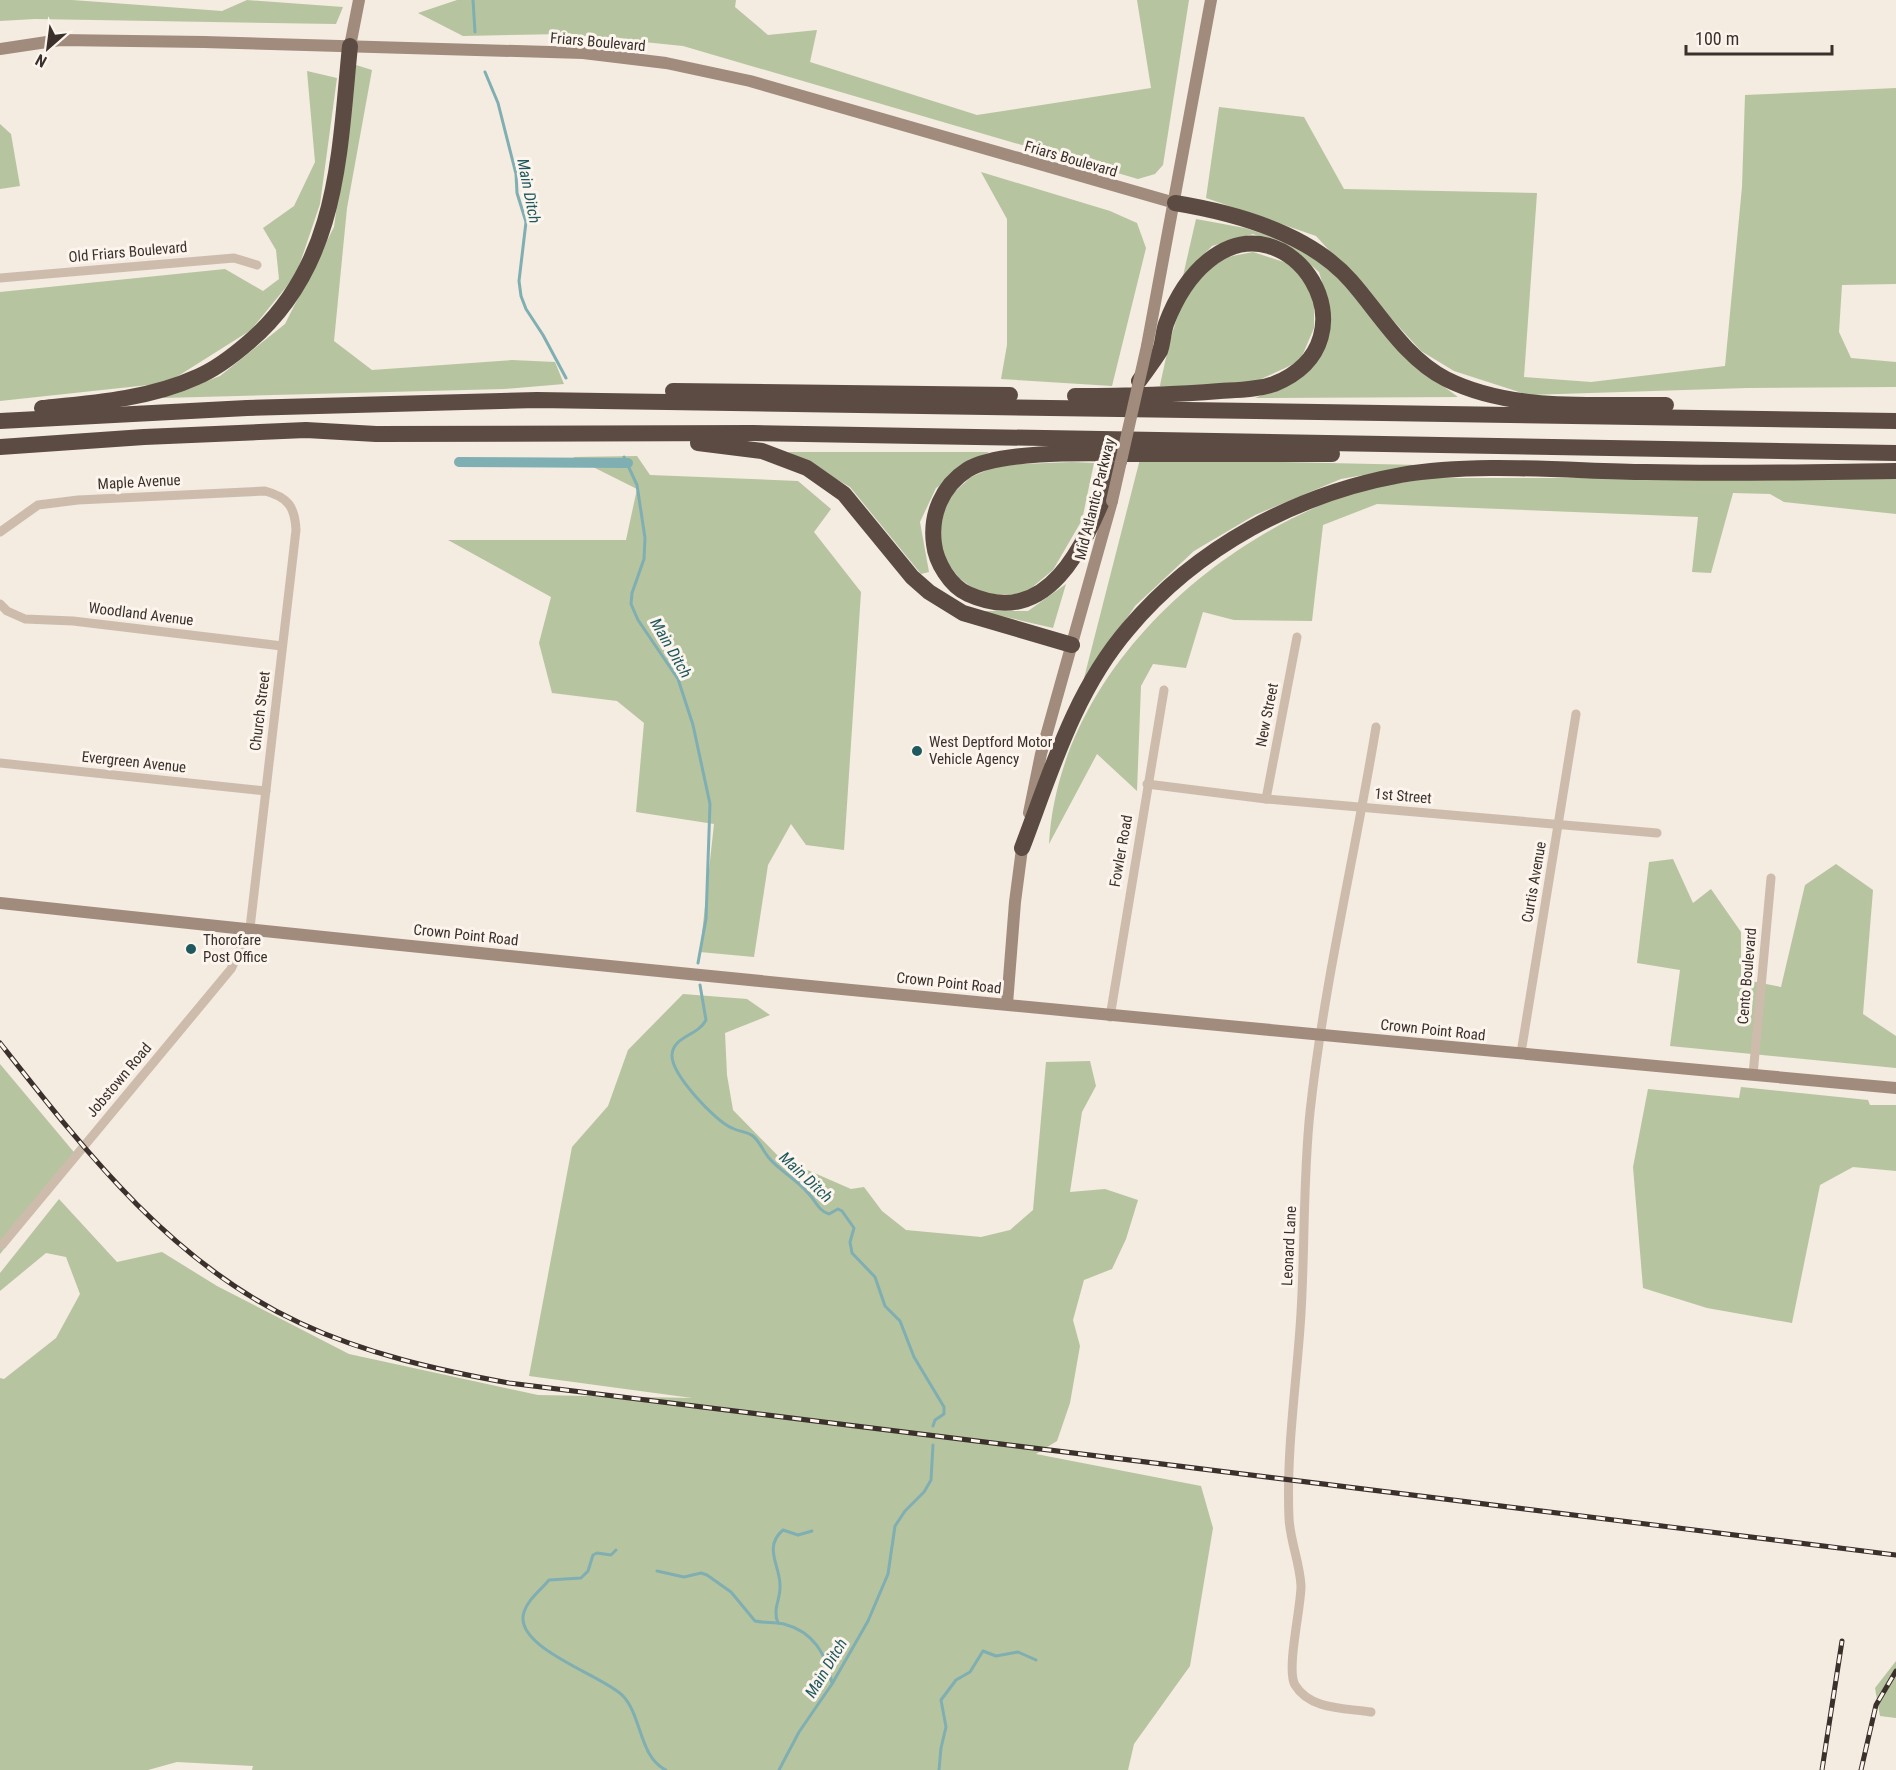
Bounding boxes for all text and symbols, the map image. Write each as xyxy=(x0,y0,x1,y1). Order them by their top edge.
north arrow xyxy=(18,18,78,78)
scale bar xyxy=(1686,18,1832,56)
text: 100 m xyxy=(1695,28,1739,49)
street label: Friars Boulevard xyxy=(549,29,647,55)
text: N xyxy=(32,50,50,71)
street label: Friars Boulevard xyxy=(1022,137,1120,181)
water label: Main Ditch xyxy=(513,157,545,225)
street label: Old Friars Boulevard xyxy=(68,238,188,266)
street label: Mid Atlantic Parkway xyxy=(1071,436,1119,562)
street label: Maple Avenue xyxy=(97,471,181,493)
street label: Woodland Avenue xyxy=(87,599,195,629)
water label: Main Ditch xyxy=(646,615,696,681)
street label: Church Street xyxy=(246,670,274,752)
street label: New Street xyxy=(1252,682,1282,748)
place label: West Deptford Motor Vehicle Agency xyxy=(929,733,1053,768)
marker: West Deptford Motor Vehicle Agency xyxy=(910,744,924,758)
street label: Evergreen Avenue xyxy=(81,748,187,776)
street label: 1st Street xyxy=(1374,785,1432,807)
street label: Fowler Road xyxy=(1106,814,1136,888)
street label: Curtis Avenue xyxy=(1518,840,1550,924)
street label: Crown Point Road xyxy=(413,921,519,949)
street label: Cento Boulevard xyxy=(1734,927,1760,1025)
place label: Thorofare Post Office xyxy=(203,931,268,966)
marker: Thorofare Post Office xyxy=(184,942,198,956)
street label: Crown Point Road xyxy=(896,969,1002,997)
street label: Crown Point Road xyxy=(1380,1016,1486,1044)
street label: Jobstown Road xyxy=(83,1039,155,1121)
water label: Main Ditch xyxy=(776,1148,836,1206)
street label: Leonard Lane xyxy=(1278,1206,1300,1286)
water label: Main Ditch xyxy=(801,1635,851,1701)

